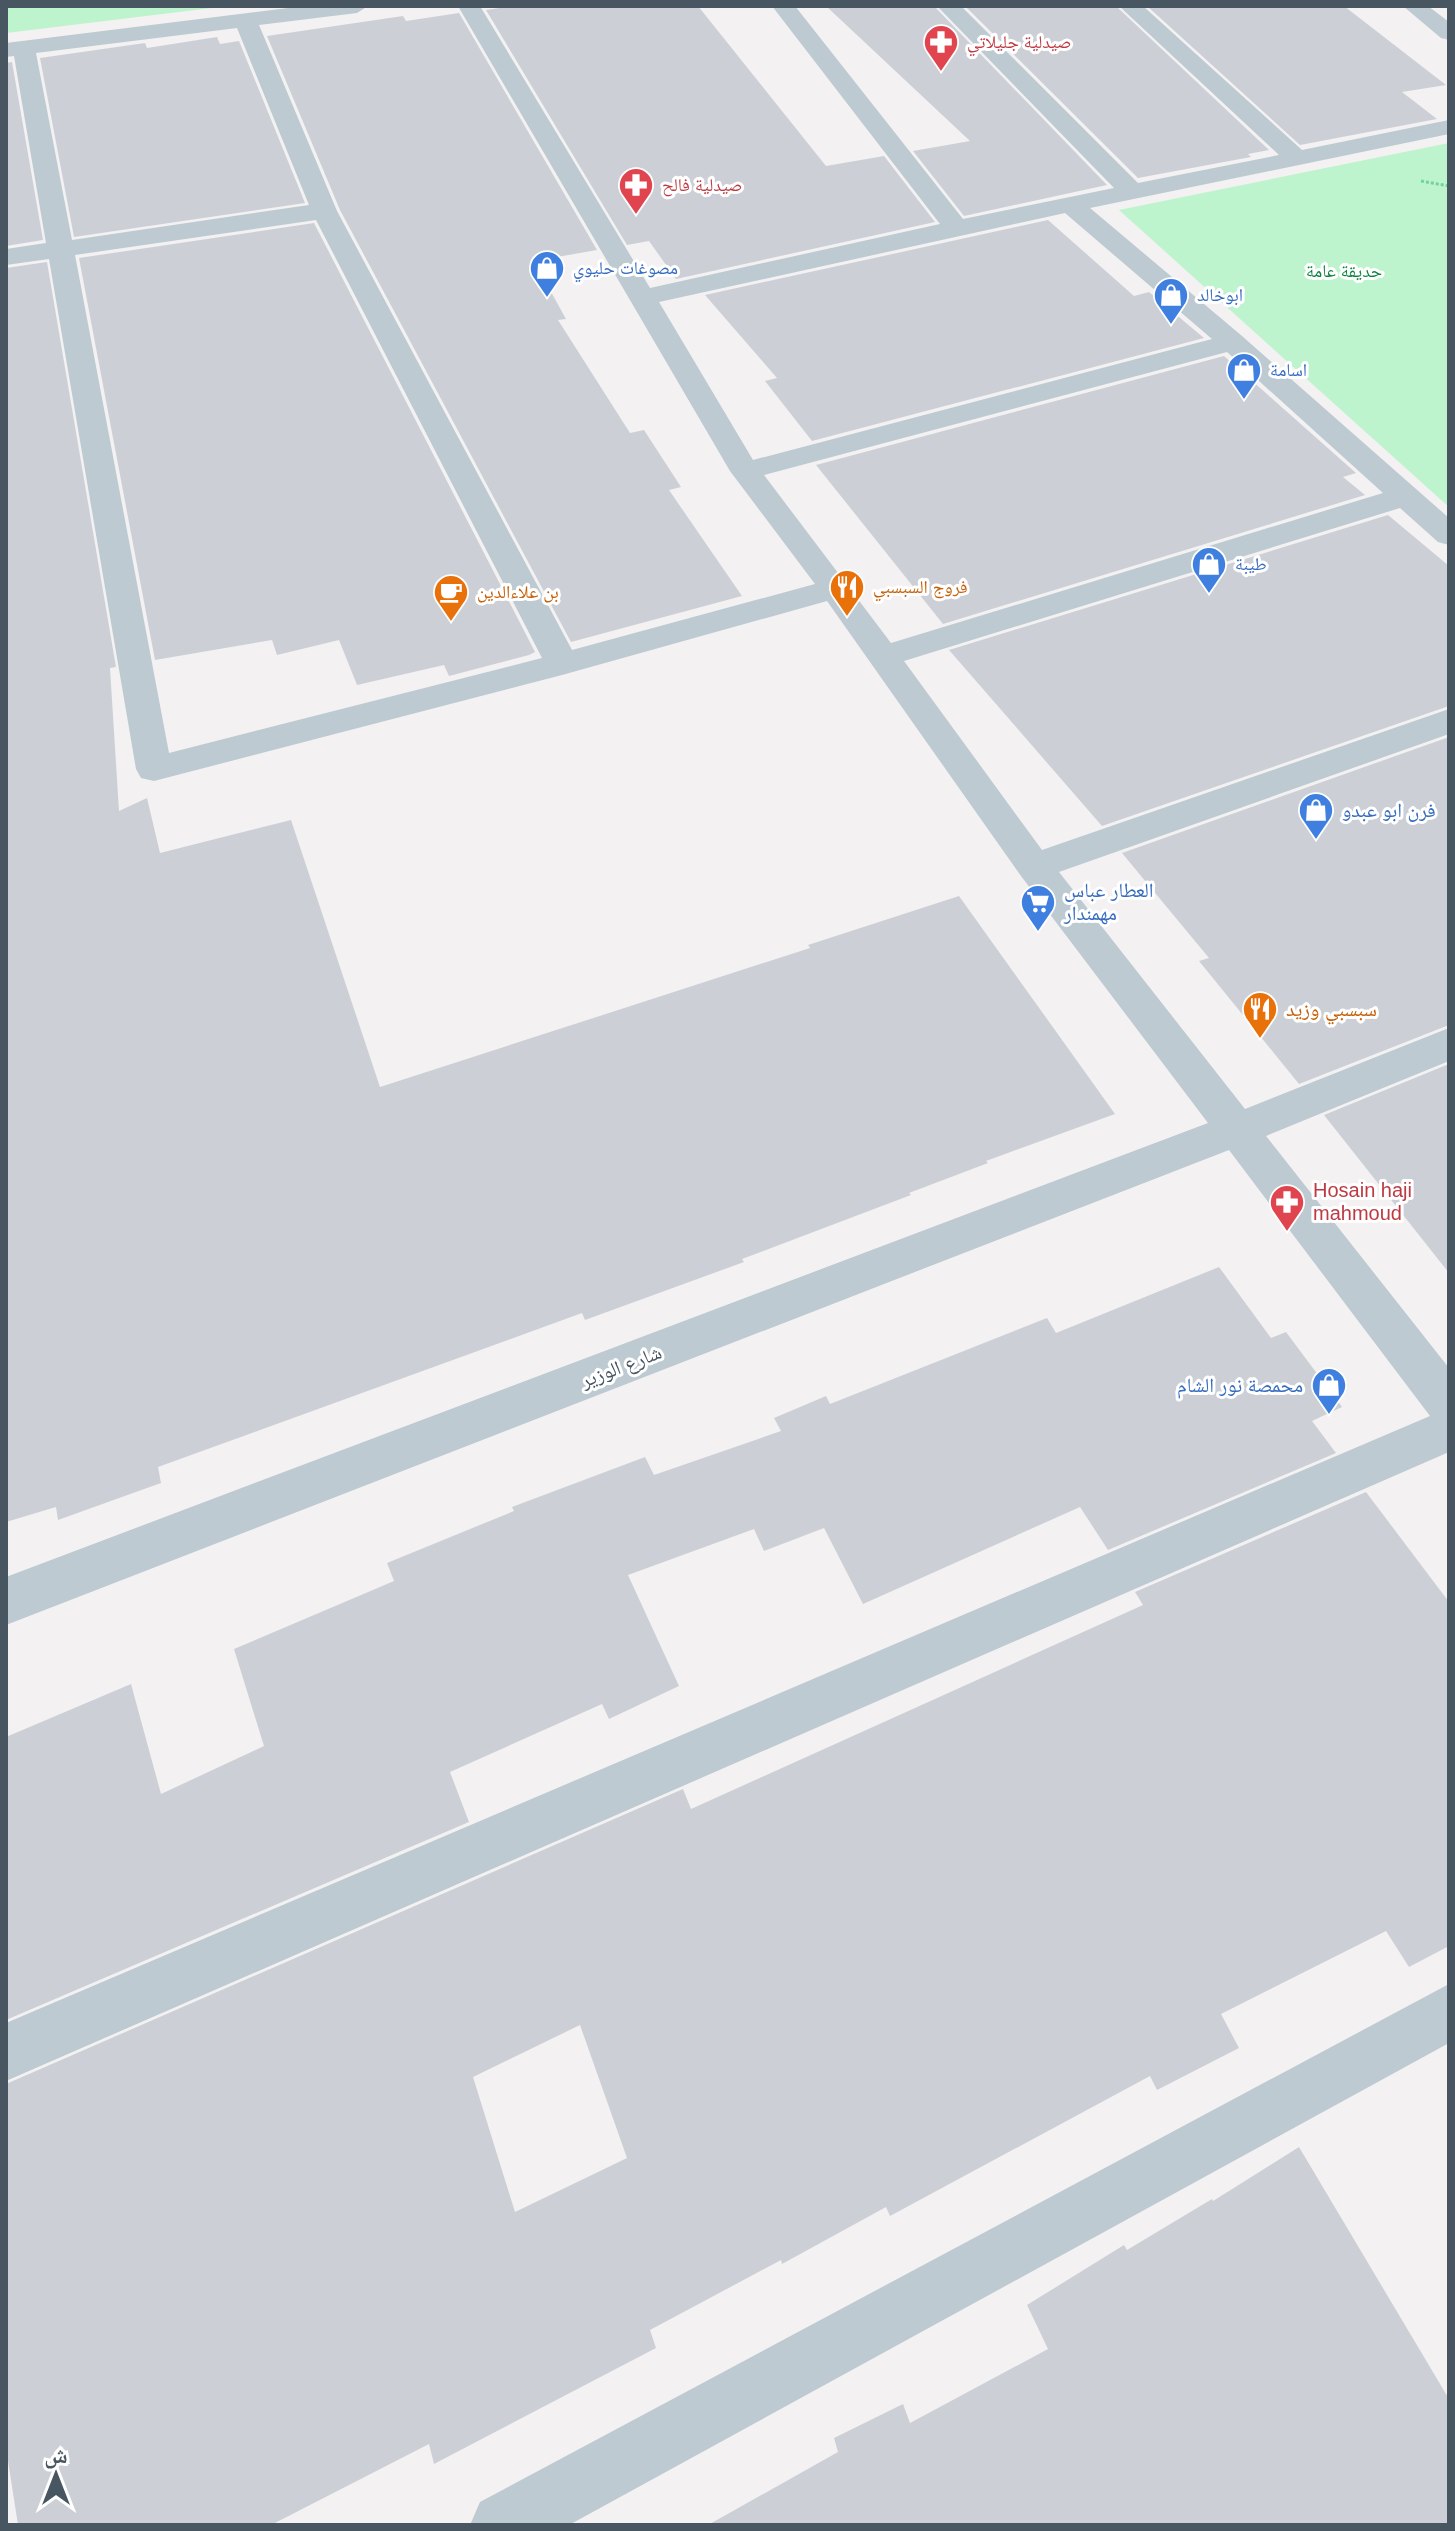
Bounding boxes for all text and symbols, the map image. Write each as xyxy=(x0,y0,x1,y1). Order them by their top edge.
pharmacy icon: صيدلية جليلاتي xyxy=(922,23,960,73)
place label: صيدلية جليلاتي xyxy=(967,32,1071,57)
pharmacy icon: صيدلية فالح xyxy=(617,166,655,216)
place label: صيدلية فالح xyxy=(662,175,743,197)
shop icon: مصوغات حليوي xyxy=(528,249,566,299)
place label: مصوغات حليوي xyxy=(573,258,678,283)
park label: حديقة عامة xyxy=(1306,261,1382,281)
shop icon: ابوخالد xyxy=(1152,276,1190,326)
place label: ابوخالد xyxy=(1197,285,1243,306)
shop icon: اسامة xyxy=(1225,351,1263,401)
place label: اسامة xyxy=(1270,360,1307,380)
shop icon: طيبة xyxy=(1190,545,1228,595)
place label: طيبة xyxy=(1235,554,1267,575)
restaurant icon: فروج السبسبي xyxy=(828,568,866,618)
cafe icon: بن علاءالدين xyxy=(432,573,470,623)
place label: فروج السبسبي xyxy=(873,577,968,602)
place label: بن علاءالدين xyxy=(477,582,559,603)
shop icon: فرن ابو عبدو xyxy=(1297,791,1335,841)
place label: فرن ابو عبدو xyxy=(1342,799,1436,822)
place label: العطار عباس مهمندار xyxy=(1063,879,1153,925)
supermarket icon: العطار عباس مهمندار xyxy=(1019,883,1057,933)
restaurant icon: سبسبي وزيد xyxy=(1241,990,1279,1040)
place label: سبسبي وزيد xyxy=(1286,998,1377,1025)
place label: Hosain haji mahmoud xyxy=(1313,1179,1412,1224)
pharmacy icon: Hosain haji mahmoud xyxy=(1268,1183,1306,1233)
street label: شارع الوزير xyxy=(577,1341,665,1394)
shop icon: محمصة نور الشام xyxy=(1310,1366,1348,1416)
place label: محمصة نور الشام xyxy=(1177,1374,1303,1399)
north arrow xyxy=(16,2435,96,2515)
text: ش xyxy=(44,2443,68,2469)

